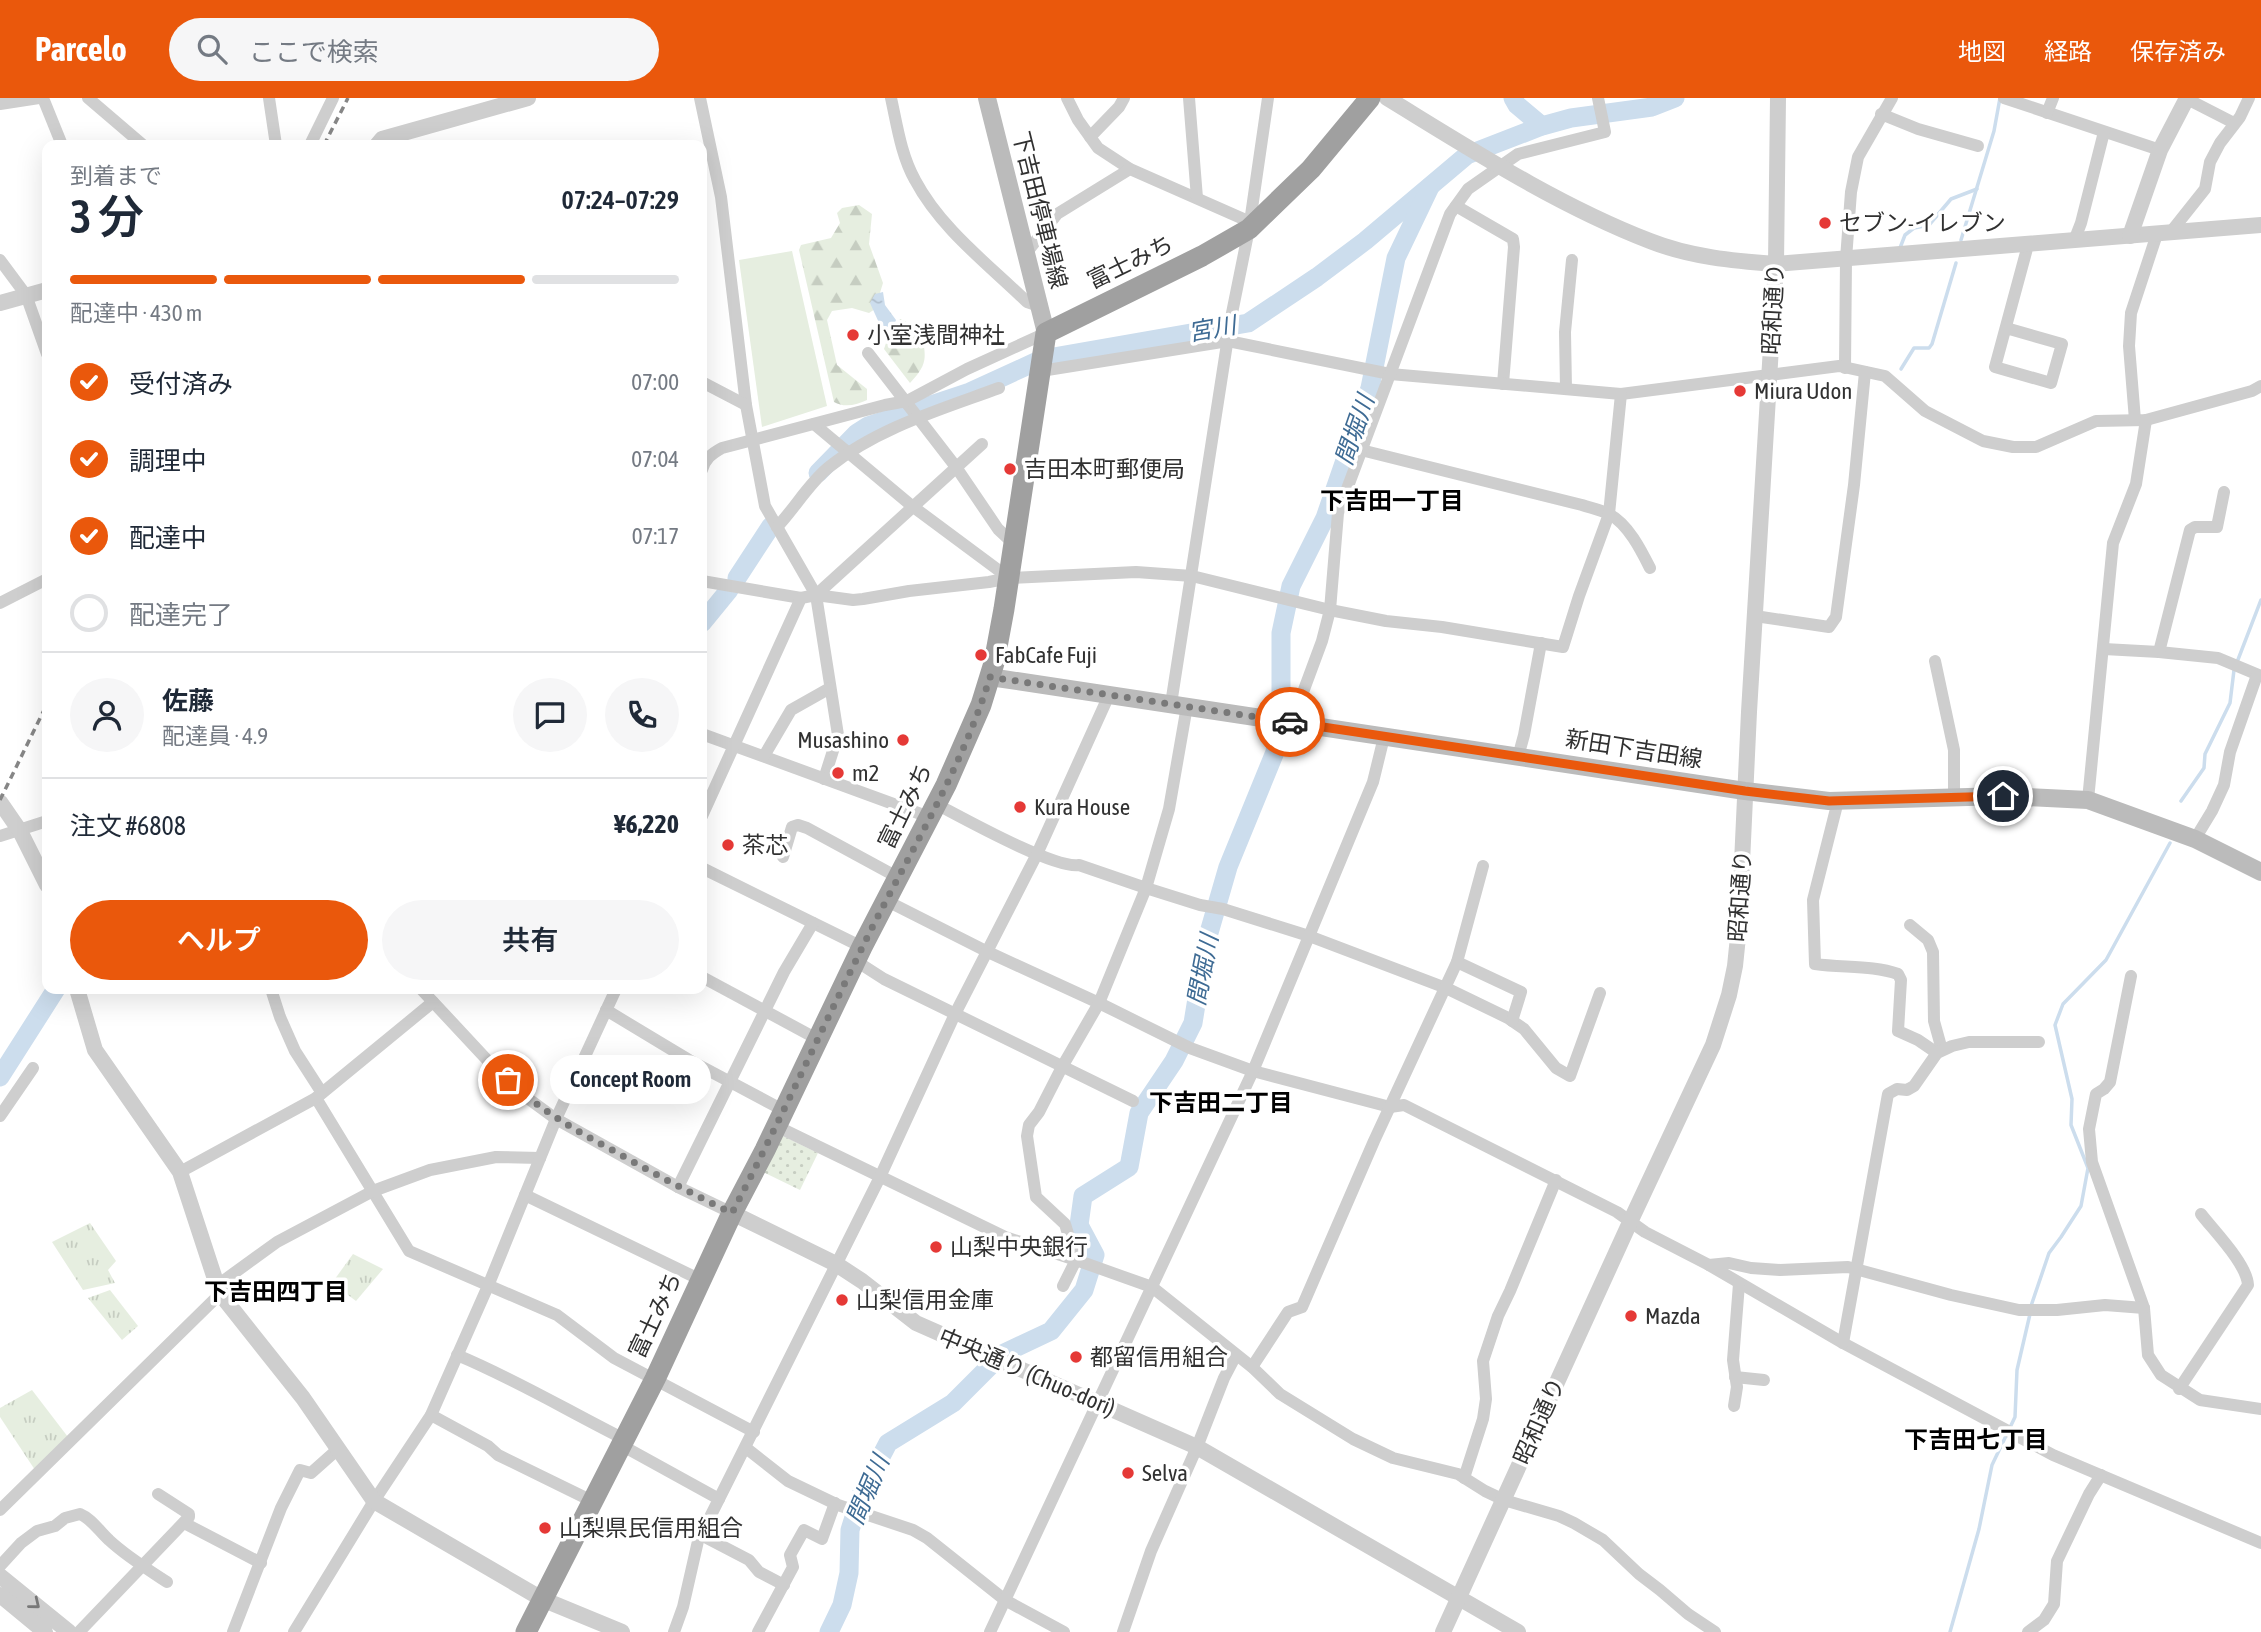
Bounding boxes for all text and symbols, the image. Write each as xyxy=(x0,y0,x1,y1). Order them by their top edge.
search box xyxy=(169,18,659,81)
text: Parcelo xyxy=(35,30,127,68)
icon: search xyxy=(193,30,231,68)
text: ここで検索 xyxy=(249,37,379,67)
text: 地図 xyxy=(1958,38,2006,65)
text: 経路 xyxy=(2044,38,2092,65)
text: 保存済み xyxy=(2130,38,2226,65)
street label: 下吉田停車場線 xyxy=(1008,129,1072,291)
text: 到着まで xyxy=(70,163,162,189)
text: 07:24–07:29 xyxy=(562,185,679,215)
text: 3 分 xyxy=(70,190,144,243)
place label: セブン-イレブン xyxy=(1839,210,2006,236)
marker: セブン-イレブン xyxy=(1817,215,1833,231)
street label: 富士みち xyxy=(1083,230,1177,294)
street label: 昭和通り xyxy=(1758,262,1788,356)
text: 配達中 · 430 m xyxy=(70,300,202,326)
water label: 宮川 xyxy=(1186,311,1241,346)
place label: 小室浅間神社 xyxy=(867,322,1005,348)
marker: 小室浅間神社 xyxy=(845,327,861,343)
icon: check xyxy=(70,363,108,401)
text: 受付済み xyxy=(129,369,233,399)
text: 07:00 xyxy=(631,369,679,395)
place label: Miura Udon xyxy=(1754,378,1852,404)
marker: Miura Udon xyxy=(1732,383,1748,399)
water label: 間堀川 xyxy=(1330,389,1380,468)
icon: check xyxy=(70,440,108,478)
text: 調理中 xyxy=(129,446,207,476)
text: 07:04 xyxy=(631,446,679,472)
place label: 吉田本町郵便局 xyxy=(1024,456,1185,482)
marker: 吉田本町郵便局 xyxy=(1002,461,1018,477)
district label: 下吉田一丁目 xyxy=(1320,487,1464,514)
icon: check xyxy=(70,517,108,555)
text: 配達中 xyxy=(129,523,207,553)
text: 07:17 xyxy=(632,523,679,549)
text: 配達完了 xyxy=(129,600,233,630)
place label: FabCafe Fuji xyxy=(995,642,1097,668)
marker: FabCafe Fuji xyxy=(973,647,989,663)
button: person xyxy=(70,678,144,752)
button: chat xyxy=(513,678,587,752)
button: phone xyxy=(605,678,679,752)
text: 佐藤 xyxy=(162,686,214,716)
courier xyxy=(1255,687,1325,757)
icon: car xyxy=(1271,703,1309,741)
text: 配達員 · 4.9 xyxy=(162,723,268,749)
street label: 新田下吉田線 xyxy=(1564,725,1704,773)
place label: Musashino xyxy=(797,727,889,753)
marker: Musashino xyxy=(895,732,911,748)
street label: 富士みち xyxy=(873,759,937,853)
place label: m2 xyxy=(852,760,879,786)
marker: m2 xyxy=(830,765,846,781)
pin xyxy=(1973,766,2033,826)
icon: home xyxy=(1984,777,2022,815)
place label: Kura House xyxy=(1034,794,1130,820)
marker: Kura House xyxy=(1012,799,1028,815)
text: ¥6,220 xyxy=(614,809,679,839)
text: 注文 #6808 xyxy=(70,811,186,841)
place label: 茶芯 xyxy=(742,832,788,858)
marker: 茶芯 xyxy=(720,837,736,853)
street label: 昭和通り xyxy=(1724,849,1756,943)
button: ヘルプ xyxy=(70,900,368,980)
button: 共有 xyxy=(382,900,679,980)
water label: 間堀川 xyxy=(1182,929,1223,1008)
pin xyxy=(478,1050,538,1110)
callout: Concept Room xyxy=(550,1056,711,1104)
icon: bag xyxy=(489,1061,527,1099)
text: Concept Room xyxy=(570,1066,691,1092)
district label: 下吉田二丁目 xyxy=(1149,1089,1293,1116)
place label: 山梨中央銀行 xyxy=(950,1234,1088,1260)
marker: 山梨中央銀行 xyxy=(928,1239,944,1255)
street label: 富士みち xyxy=(624,1268,686,1362)
district label: 下吉田四丁目 xyxy=(204,1278,348,1305)
place label: 山梨信用金庫 xyxy=(856,1287,994,1313)
marker: 山梨信用金庫 xyxy=(834,1292,850,1308)
place label: Mazda xyxy=(1645,1303,1701,1329)
marker: Mazda xyxy=(1623,1308,1639,1324)
street label: 中央通り (Chuo-dori) xyxy=(935,1323,1119,1421)
place label: 都留信用組合 xyxy=(1090,1344,1228,1370)
marker: 都留信用組合 xyxy=(1068,1349,1084,1365)
street label: 昭和通り xyxy=(1508,1374,1570,1468)
district label: 下吉田七丁目 xyxy=(1904,1426,2048,1453)
water label: 間堀川 xyxy=(841,1449,895,1528)
place label: Selva xyxy=(1142,1460,1188,1486)
marker: Selva xyxy=(1120,1465,1136,1481)
place label: 山梨県民信用組合 xyxy=(559,1515,743,1541)
marker: 山梨県民信用組合 xyxy=(537,1520,553,1536)
one-way arrow xyxy=(27,1596,39,1609)

